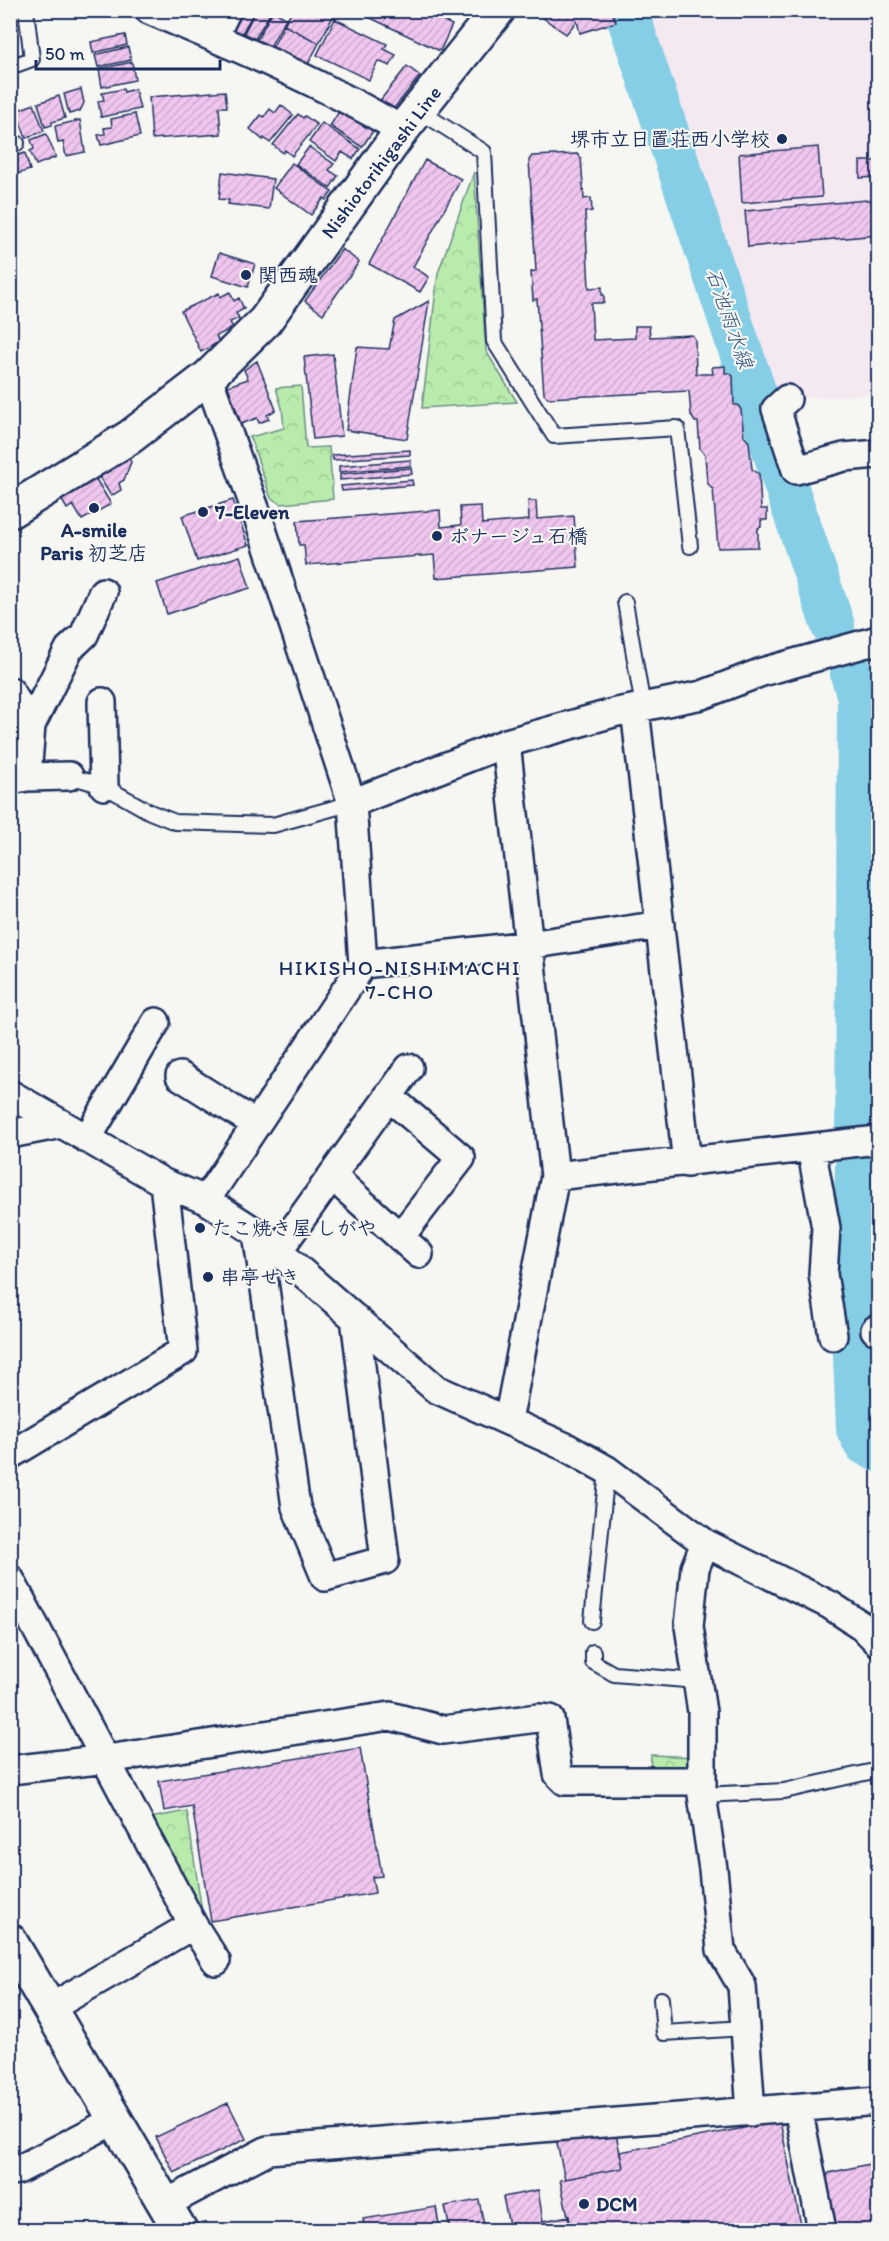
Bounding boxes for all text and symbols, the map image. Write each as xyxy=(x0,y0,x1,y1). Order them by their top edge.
scale bar xyxy=(36,33,220,71)
text: 50 m xyxy=(45,43,85,65)
street label: Nishiotorihigashi Line xyxy=(316,81,446,243)
place label: 堺市立日置荘西小学校 xyxy=(570,127,770,151)
marker: 堺市立日置荘西小学校 xyxy=(775,132,789,146)
place label: 関西魂 xyxy=(258,263,318,287)
water label: 石池雨水線 xyxy=(701,264,759,373)
marker: 関西魂 xyxy=(239,268,253,282)
place label: 7-Eleven xyxy=(214,500,290,524)
marker: A-smile Paris 初芝店 xyxy=(87,501,101,515)
marker: 7-Eleven xyxy=(196,505,210,519)
place label: A-smile Paris 初芝店 xyxy=(40,518,148,565)
place label: ボナージュ石橋 xyxy=(449,524,588,548)
marker: ボナージュ石橋 xyxy=(430,529,444,543)
district label: HIKISHO-NISHIMACHI 7-CHO xyxy=(279,955,521,1004)
place label: たこ焼き屋 しがや xyxy=(212,1216,377,1240)
marker: たこ焼き屋 しがや xyxy=(193,1221,207,1235)
place label: 串亭せき xyxy=(220,1265,300,1289)
marker: 串亭せき xyxy=(201,1270,215,1284)
place label: DCM xyxy=(596,2192,638,2216)
marker: DCM xyxy=(577,2197,591,2211)

